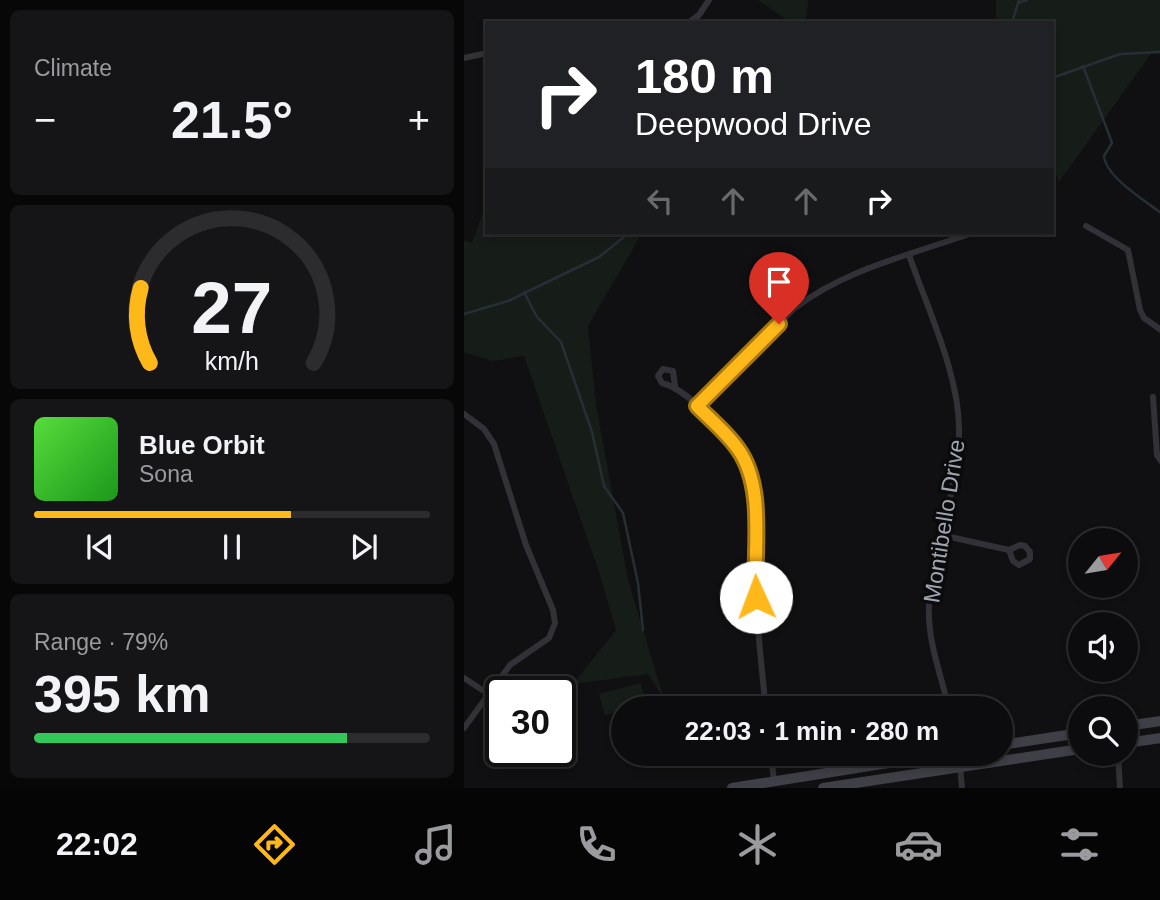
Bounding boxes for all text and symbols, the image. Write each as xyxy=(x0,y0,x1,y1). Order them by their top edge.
icon: right xyxy=(520,49,611,140)
text: 180 m xyxy=(635,49,774,103)
text: Climate xyxy=(34,55,112,81)
text: 21.5° xyxy=(171,91,293,149)
text: − xyxy=(34,99,56,141)
text: + xyxy=(408,99,430,141)
text: Deepwood Drive xyxy=(635,106,872,142)
icon: left xyxy=(641,182,679,220)
icon: ahead xyxy=(714,182,752,220)
icon: ahead xyxy=(787,182,825,220)
icon: right xyxy=(860,182,898,220)
pin xyxy=(749,252,809,324)
icon: arrive xyxy=(760,263,798,301)
text: 27 xyxy=(192,267,272,348)
text: km/h xyxy=(205,347,259,375)
text: Blue Orbit xyxy=(139,430,265,460)
street label: Montibello Drive xyxy=(918,438,970,604)
text: Sona xyxy=(139,461,193,487)
icon: previous xyxy=(81,528,119,566)
icon: pause xyxy=(213,528,251,566)
icon: next xyxy=(345,528,383,566)
north arrow xyxy=(1068,528,1138,598)
map controls xyxy=(1068,528,1138,766)
position arrow xyxy=(719,560,793,634)
button: sound xyxy=(1068,612,1138,682)
text: Range · 79% xyxy=(34,629,168,655)
text: 395 km xyxy=(34,665,210,723)
speed limit sign: 30 xyxy=(485,676,576,767)
button: search xyxy=(1068,696,1138,766)
text: 22:03 · 1 min · 280 m xyxy=(685,716,939,746)
icon: directions xyxy=(250,820,299,869)
icon: music xyxy=(411,820,460,869)
icon: phone xyxy=(572,820,621,869)
icon: climate xyxy=(733,820,782,869)
icon: car xyxy=(894,820,943,869)
icon: filters xyxy=(1055,820,1104,869)
text: 22:02 xyxy=(56,826,138,862)

